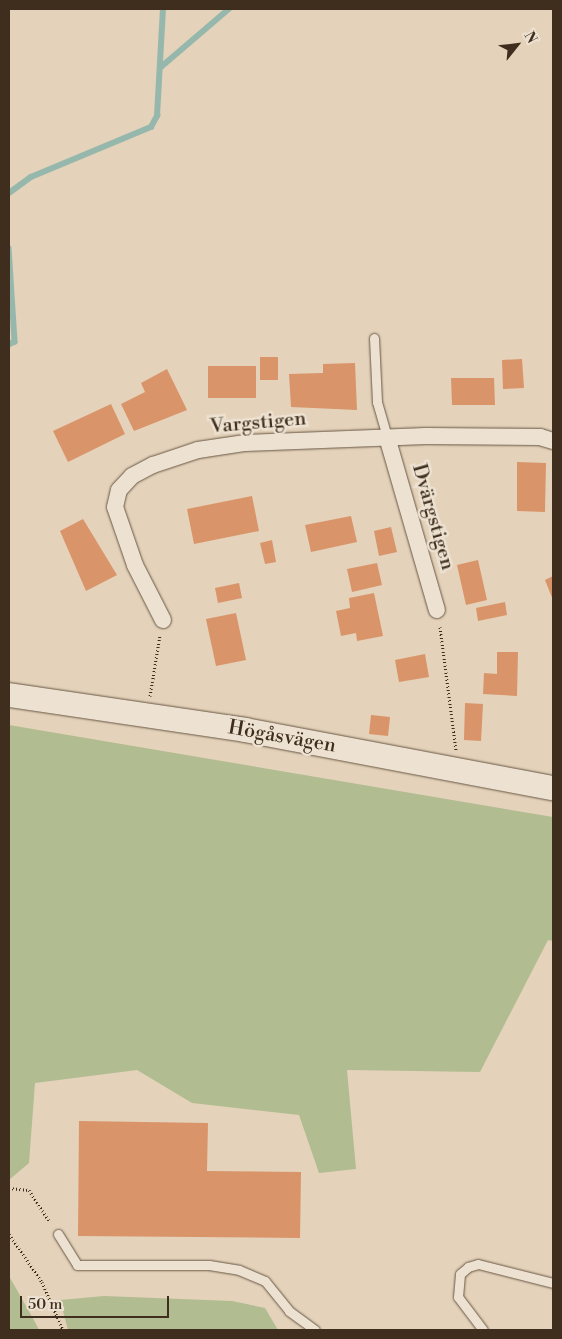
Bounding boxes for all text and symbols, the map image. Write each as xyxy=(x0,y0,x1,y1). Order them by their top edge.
north arrow xyxy=(492,20,542,70)
text: N xyxy=(520,29,541,47)
street label: Vargstigen xyxy=(209,407,307,439)
street label: Dvärgstigen xyxy=(406,461,460,573)
street label: Högåsvägen xyxy=(226,716,338,758)
scale bar xyxy=(22,1286,171,1318)
text: 50 m xyxy=(28,1295,62,1314)

